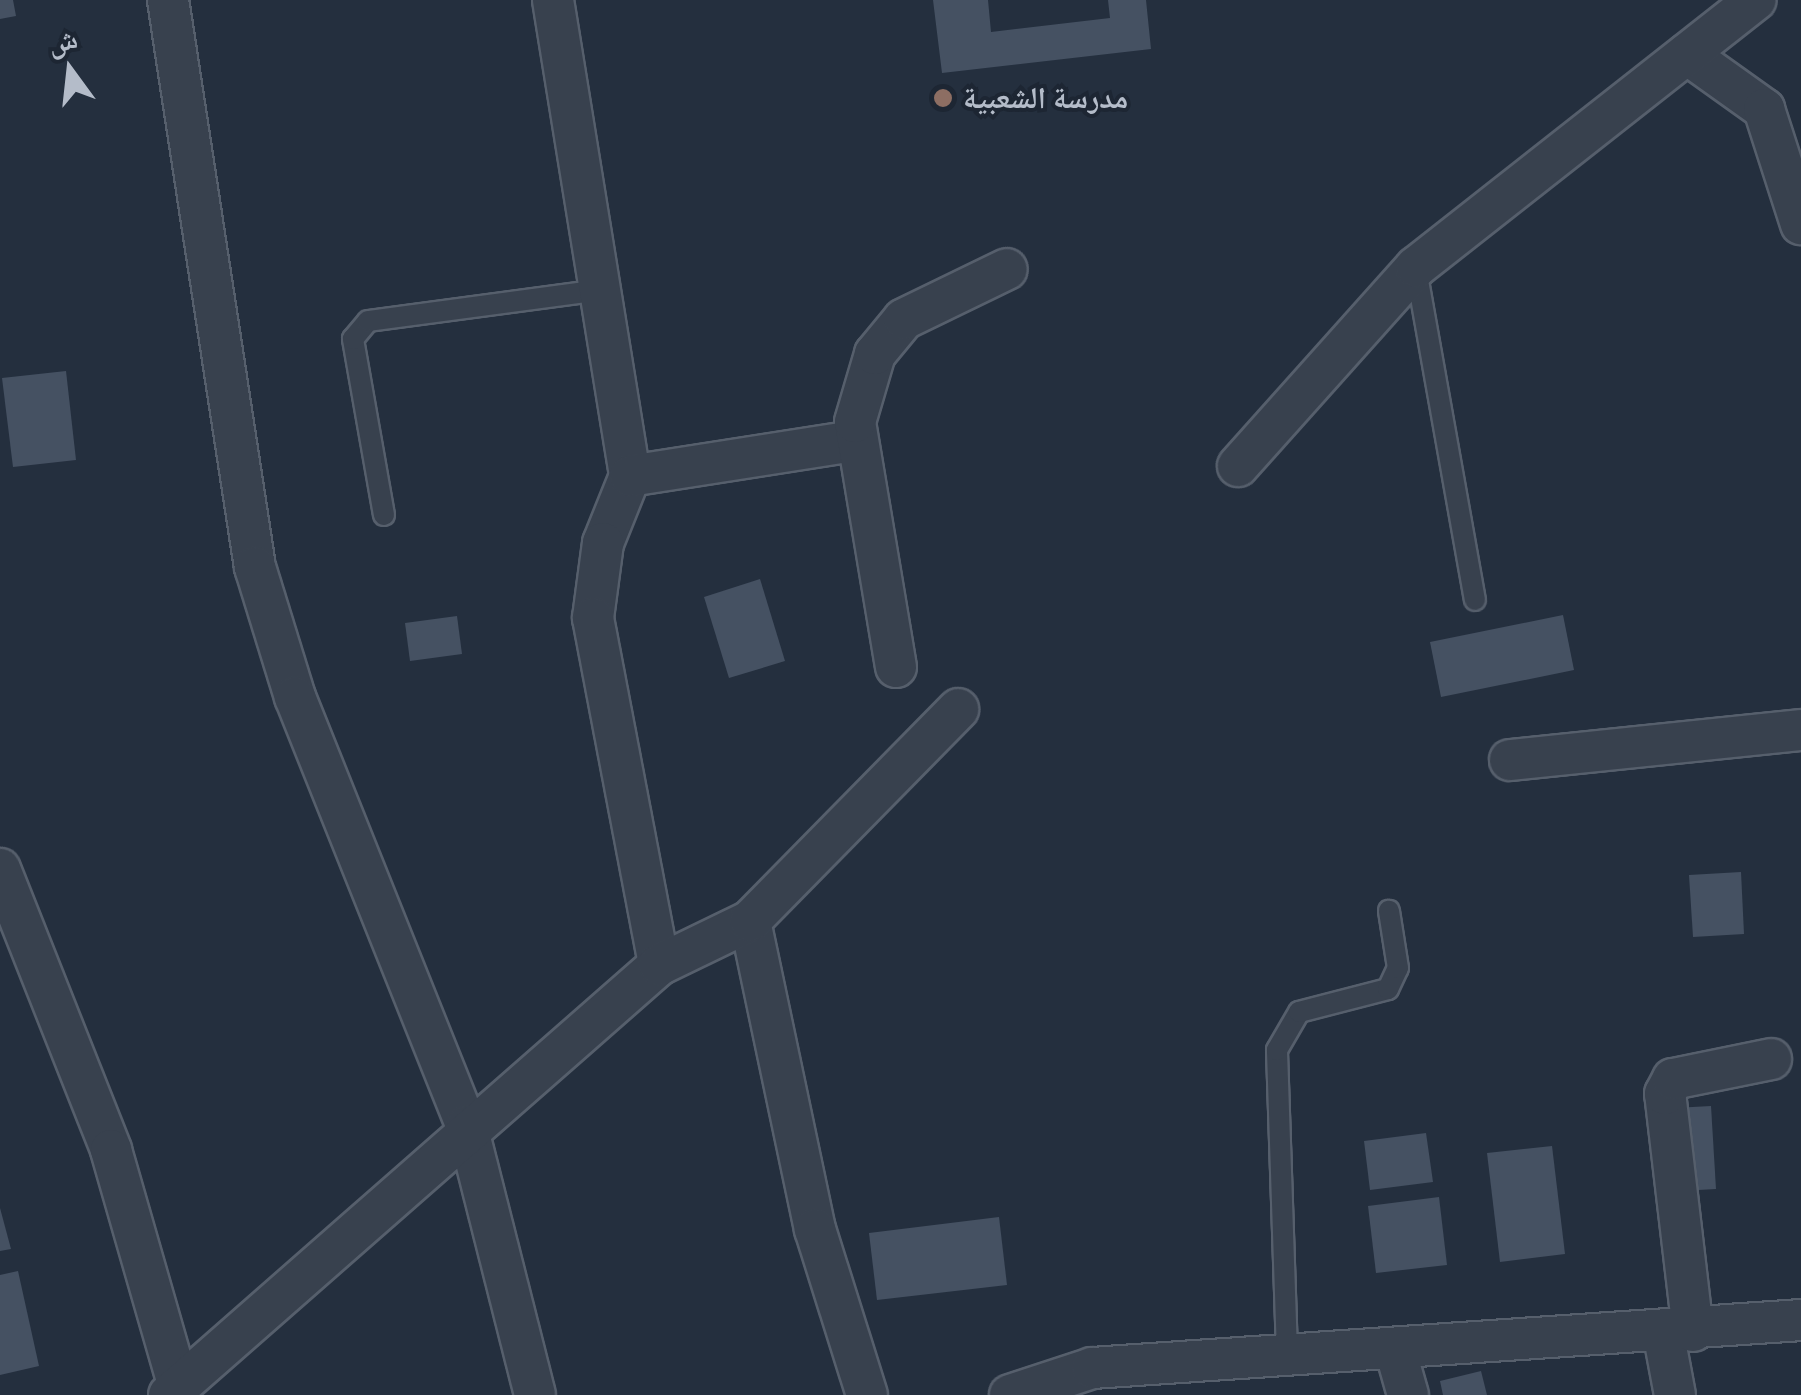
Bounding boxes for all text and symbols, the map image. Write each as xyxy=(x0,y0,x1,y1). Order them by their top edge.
north arrow xyxy=(20,20,120,120)
text: ش xyxy=(43,21,81,61)
place label: مدرسة الشعبية xyxy=(963,80,1128,116)
marker: مدرسة الشعبية xyxy=(932,87,954,109)

